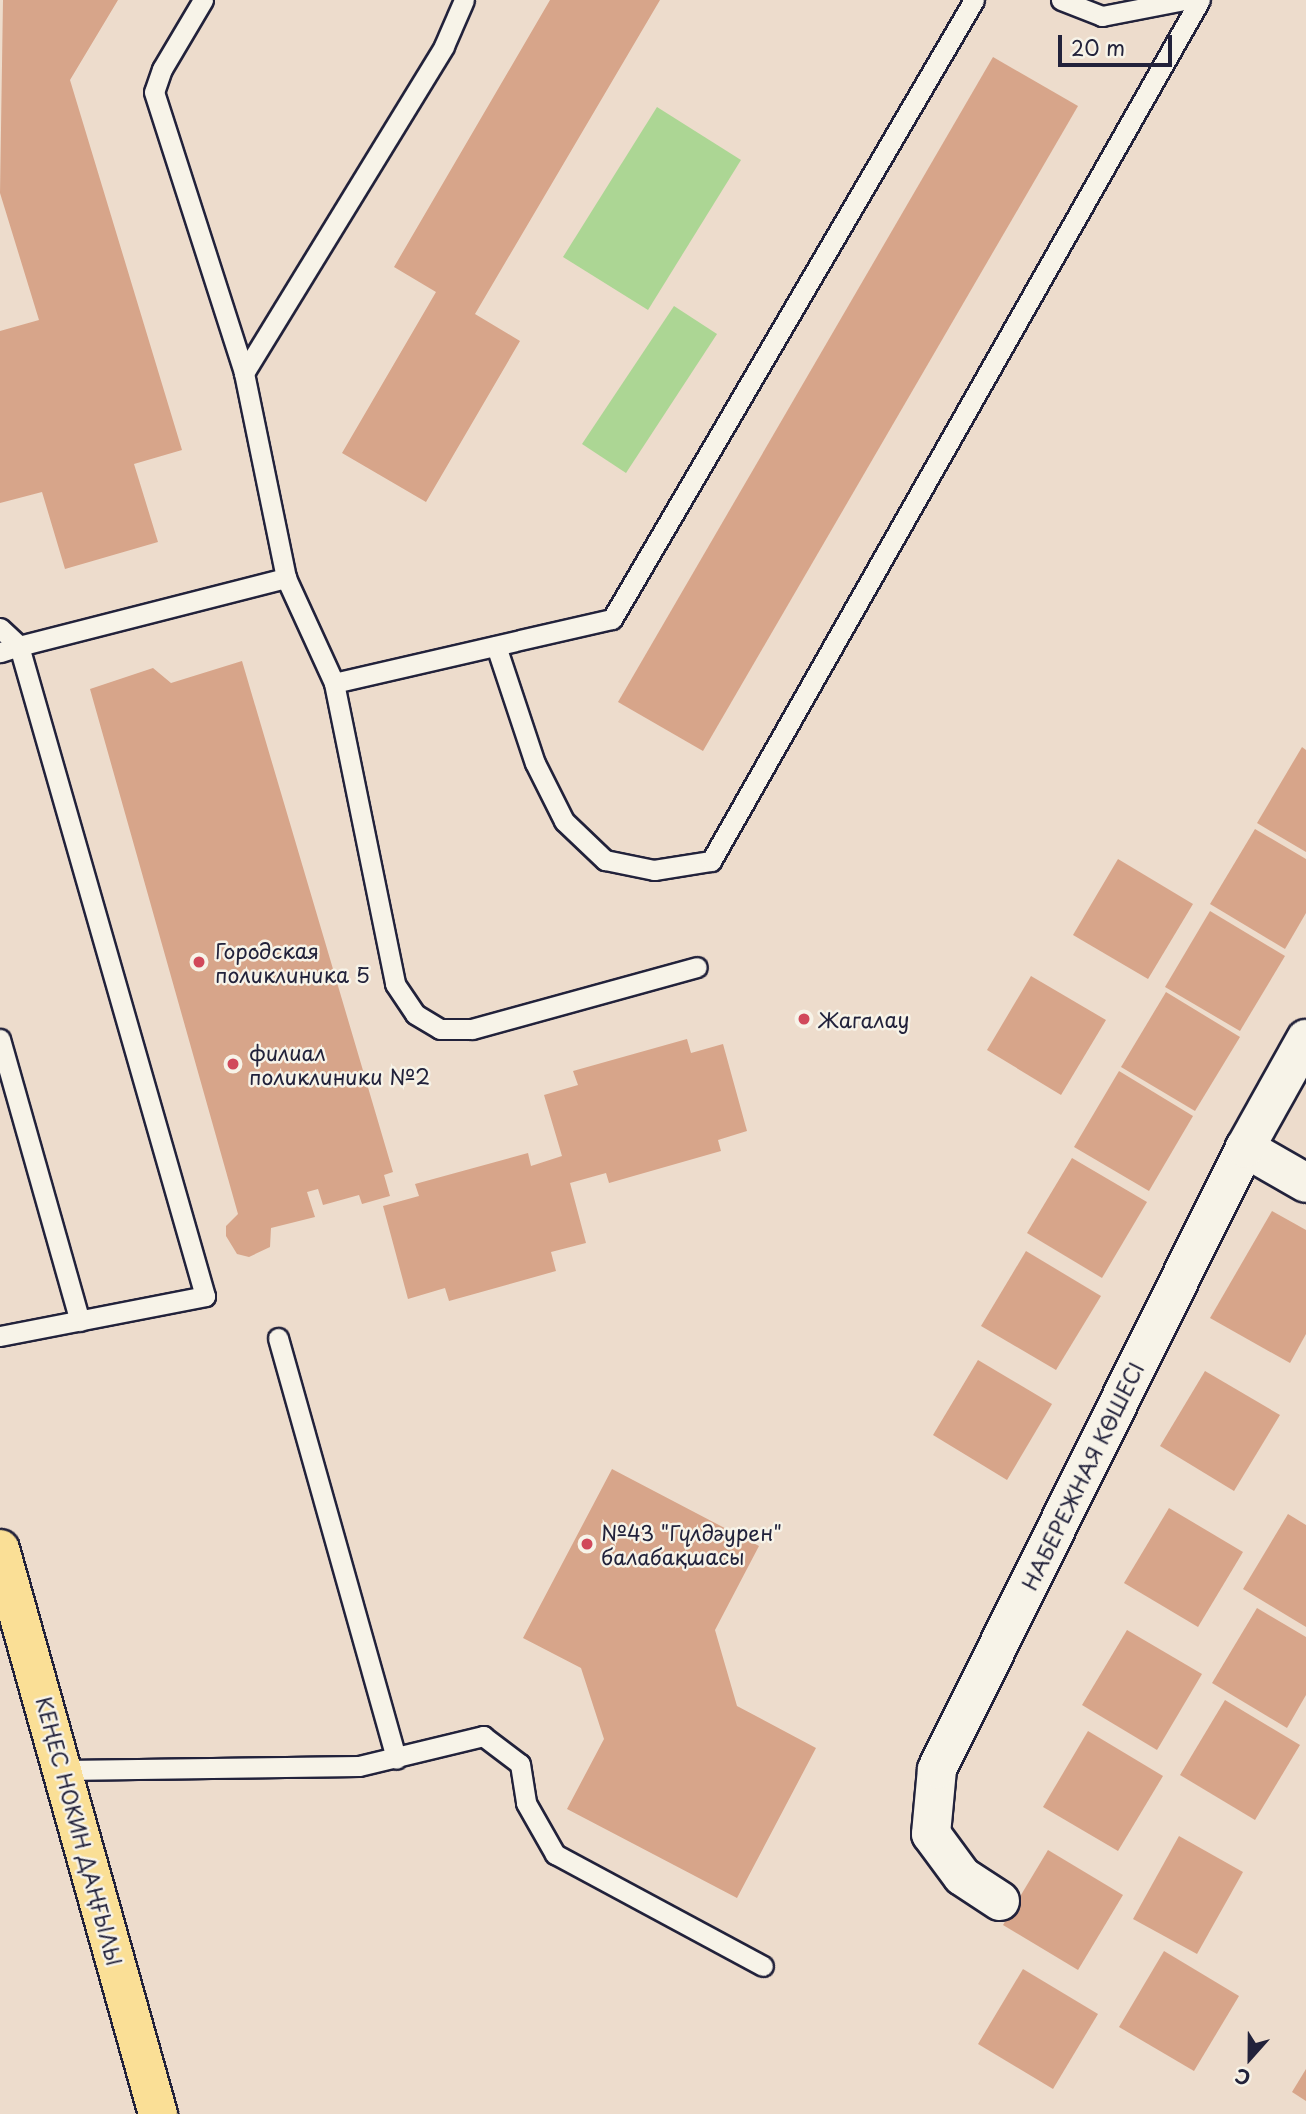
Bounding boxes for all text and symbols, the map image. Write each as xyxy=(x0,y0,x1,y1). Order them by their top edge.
scale bar xyxy=(1061,21,1175,65)
text: 20 m xyxy=(1071,31,1125,63)
place label: Городская поликлиника 5 xyxy=(215,937,369,987)
marker: Городская поликлиника 5 xyxy=(189,952,209,972)
place label: Жагалау xyxy=(818,1006,910,1032)
marker: Жагалау xyxy=(796,1011,812,1027)
place label: филиал поликлиники №2 xyxy=(249,1039,430,1089)
marker: филиал поликлиники №2 xyxy=(223,1054,243,1074)
street label: НАБЕРЕЖНАЯ КӨШЕСІ xyxy=(1016,1359,1148,1593)
place label: №43 "Гүлдәурен" балабақшасы xyxy=(601,1519,782,1569)
marker: №43 "Гүлдәурен" балабақшасы xyxy=(579,1536,595,1552)
street label: КЕҢЕС НОКИН ДАҢҒЫЛЫ xyxy=(31,1692,129,1970)
north arrow xyxy=(1215,2023,1285,2093)
text: С xyxy=(1231,2062,1254,2093)

